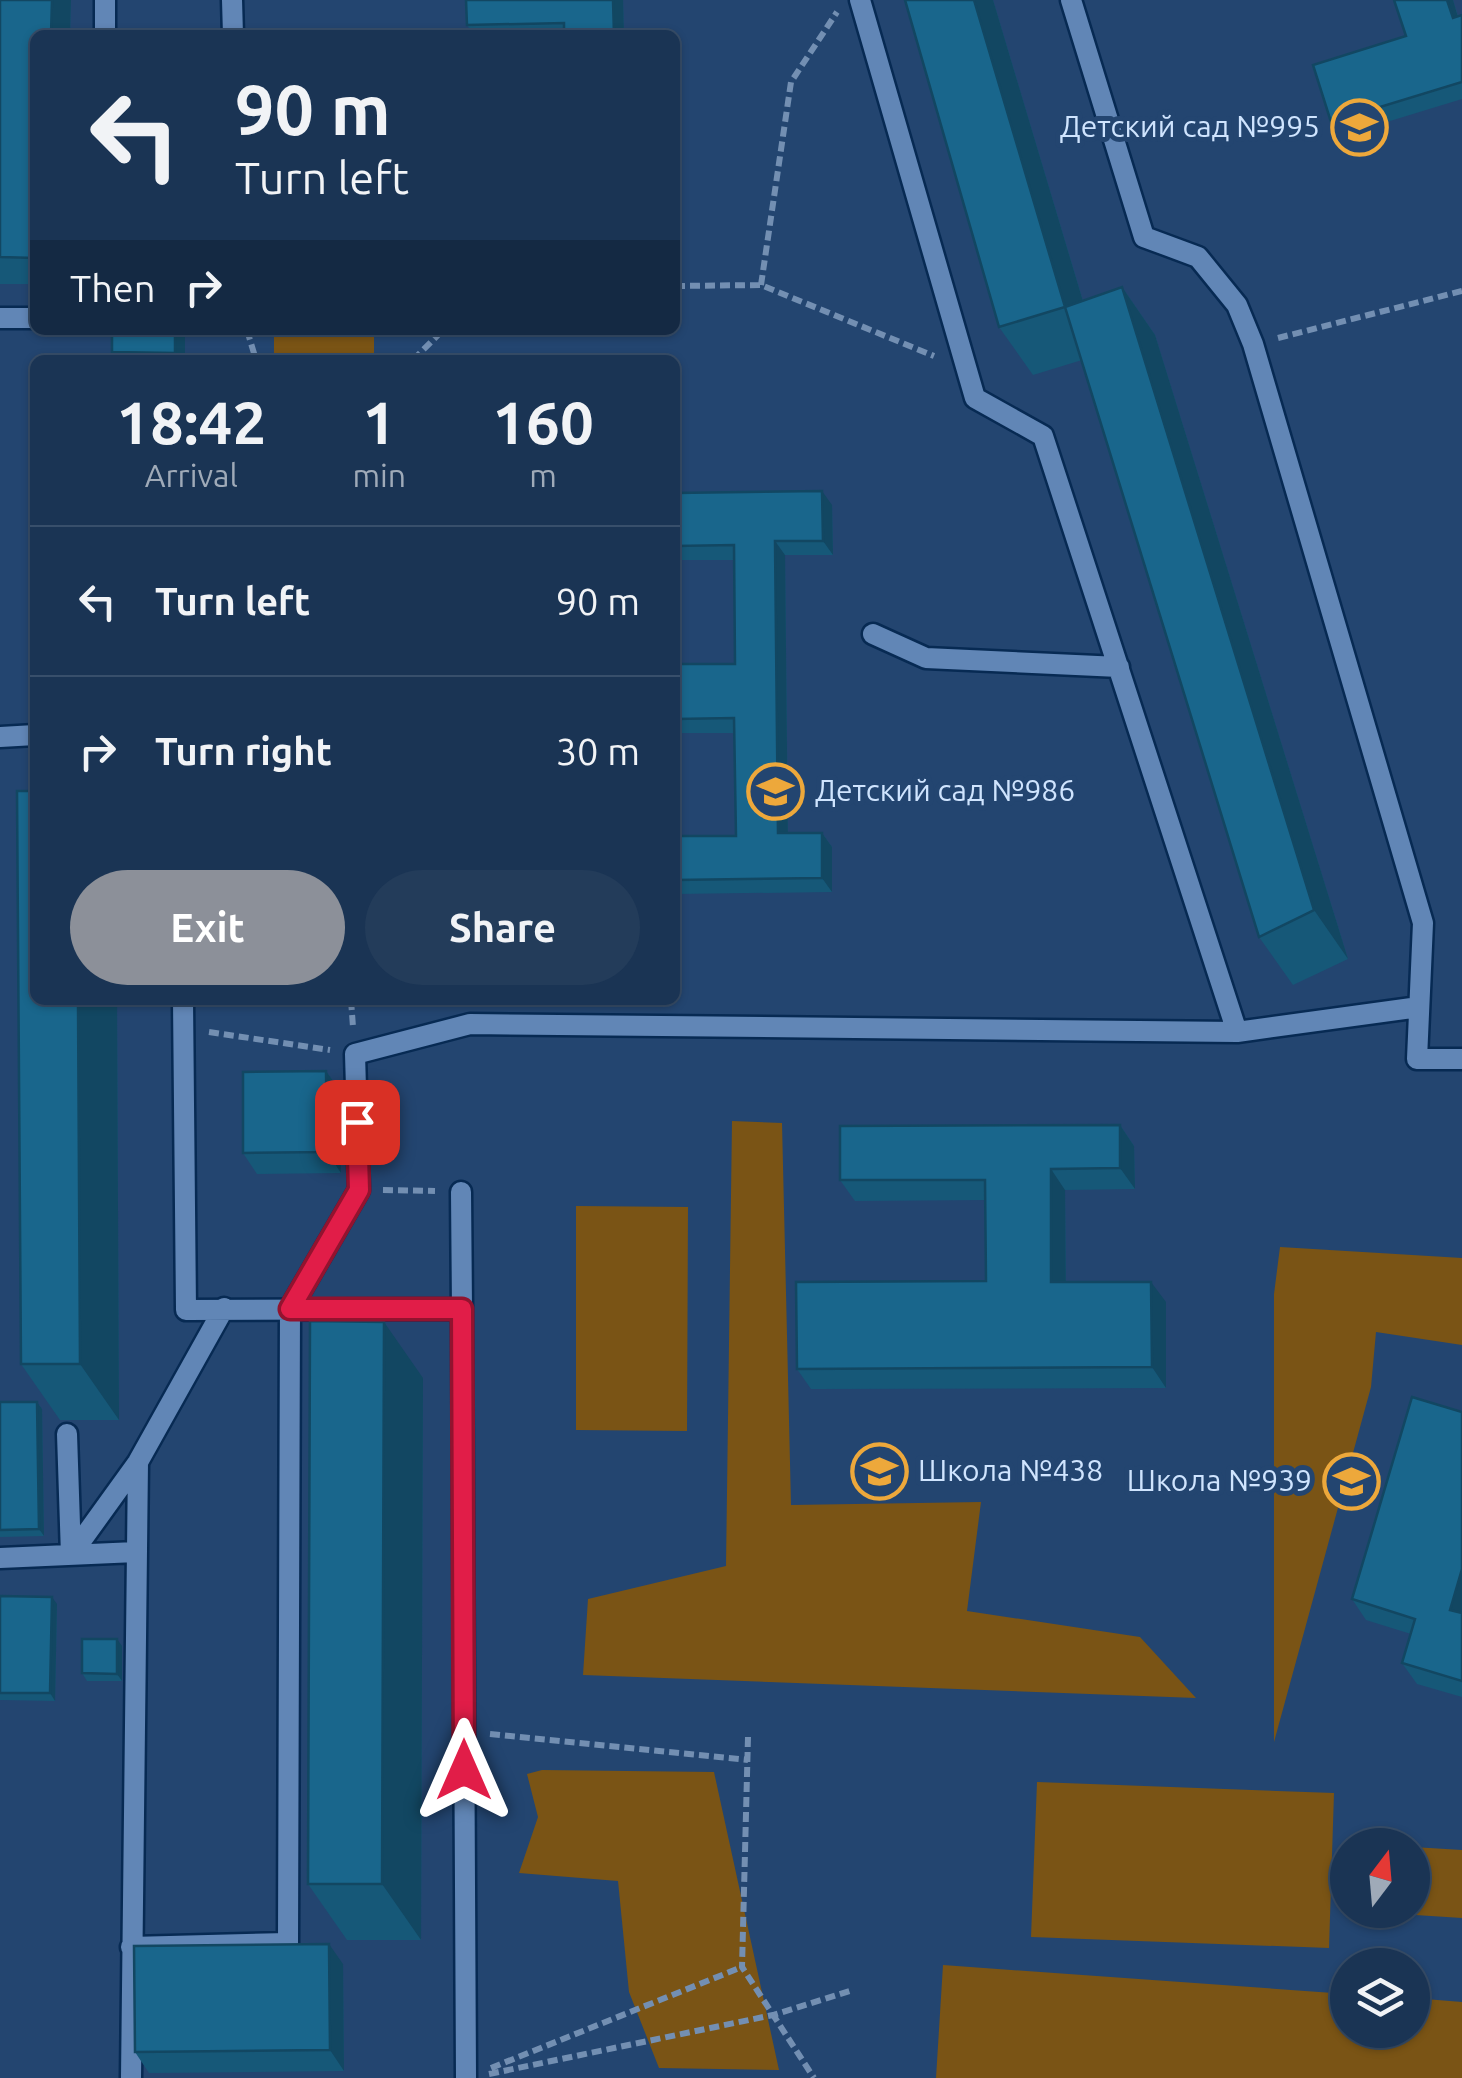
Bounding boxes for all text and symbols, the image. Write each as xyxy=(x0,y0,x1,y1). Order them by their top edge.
icon: left xyxy=(70,70,200,200)
text: 90 m xyxy=(235,70,391,148)
school or university icon: Детский сад №995 xyxy=(1329,97,1389,157)
place label: Детский сад №995 xyxy=(1060,109,1320,143)
text: Turn left xyxy=(235,152,409,203)
icon: right xyxy=(176,260,231,315)
text: Then xyxy=(70,267,156,309)
text: 18:42 xyxy=(116,388,266,455)
text: 1 xyxy=(362,388,396,455)
text: 160 xyxy=(492,388,594,455)
text: Arrival xyxy=(145,457,238,493)
text: min xyxy=(352,457,406,493)
text: m xyxy=(529,457,557,493)
icon: left xyxy=(70,574,125,629)
text: Turn left xyxy=(155,580,310,622)
text: 90 m xyxy=(556,580,640,622)
icon: right xyxy=(70,724,125,779)
text: Turn right xyxy=(155,730,332,772)
text: 30 m xyxy=(556,730,640,772)
school or university icon: Детский сад №986 xyxy=(746,761,806,821)
place label: Детский сад №986 xyxy=(815,773,1075,807)
button: Exit xyxy=(70,870,345,985)
button: Share xyxy=(365,870,640,985)
pin xyxy=(315,1080,400,1165)
icon: arrive xyxy=(330,1095,385,1150)
school or university icon: Школа №438 xyxy=(849,1441,909,1501)
school or university icon: Школа №939 xyxy=(1321,1451,1381,1511)
place label: Школа №438 xyxy=(918,1453,1103,1487)
place label: Школа №939 xyxy=(1127,1463,1312,1497)
position arrow xyxy=(412,1718,516,1822)
north arrow xyxy=(1330,1828,1430,1928)
map controls xyxy=(1330,1828,1430,2048)
button: layers xyxy=(1330,1948,1430,2048)

